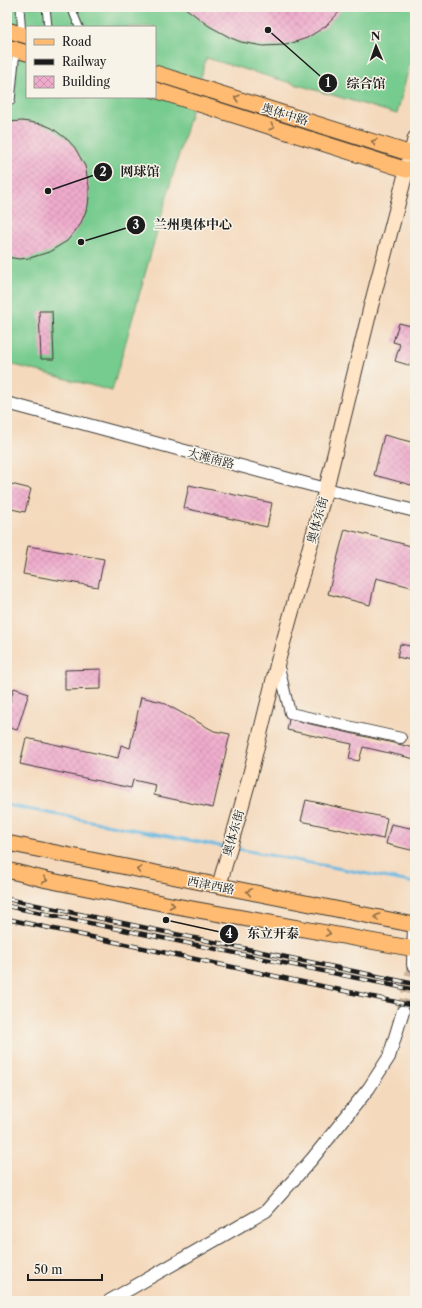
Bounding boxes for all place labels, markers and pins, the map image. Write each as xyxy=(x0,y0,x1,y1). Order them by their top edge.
callout: 综合馆 xyxy=(318,71,393,96)
callout: 网球馆 xyxy=(93,159,168,184)
callout: 兰州奥体中心 xyxy=(126,212,240,237)
callout: 东立开泰 xyxy=(219,921,307,946)

